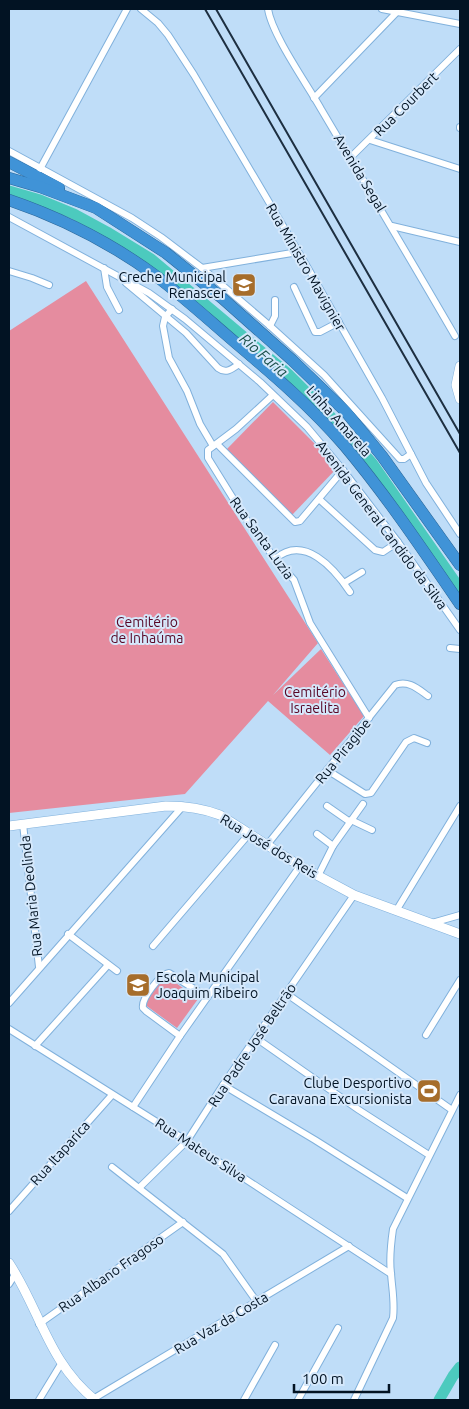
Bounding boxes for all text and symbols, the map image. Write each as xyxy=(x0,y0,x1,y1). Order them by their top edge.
street label: Rua Courbert xyxy=(371,68,442,139)
street label: Avenida Segal xyxy=(331,131,390,215)
street label: Rua Ministro Mavignier xyxy=(263,200,349,334)
place label: Creche Municipal Renascer xyxy=(118,269,227,301)
school or university icon: Creche Municipal Renascer xyxy=(231,272,257,298)
water label: Rio Faria xyxy=(237,330,291,380)
street label: Linha Amarela xyxy=(303,382,375,460)
street label: Avenida General Candido da Silva xyxy=(313,437,451,613)
street label: Rua Santa Luzia xyxy=(227,494,297,582)
park label: Cemitério de Inhaúma xyxy=(110,614,184,646)
park label: Cemitério Israelita xyxy=(284,684,346,716)
street label: Rua Piragibe xyxy=(312,715,374,787)
street label: Rua José dos Reis xyxy=(217,811,321,881)
street label: Rua Maria Deolinda xyxy=(17,835,45,957)
place label: Escola Municipal Joaquim Ribeiro xyxy=(156,969,260,1001)
school or university icon: Escola Municipal Joaquim Ribeiro xyxy=(125,972,151,998)
street label: Rua Padre José Beltrão xyxy=(205,980,299,1110)
place label: Clube Desportivo Caravana Excursionista xyxy=(269,1075,412,1107)
sports icon: Clube Desportivo Caravana Excursionista xyxy=(416,1078,442,1104)
street label: Rua Mateus Silva xyxy=(152,1115,250,1185)
street label: Rua Itaparica xyxy=(27,1117,93,1189)
street label: Rua Albano Fragoso xyxy=(55,1231,167,1315)
street label: Rua Vaz da Costa xyxy=(171,1289,271,1357)
scale bar xyxy=(294,1362,389,1394)
text: 100 m xyxy=(302,1370,344,1387)

